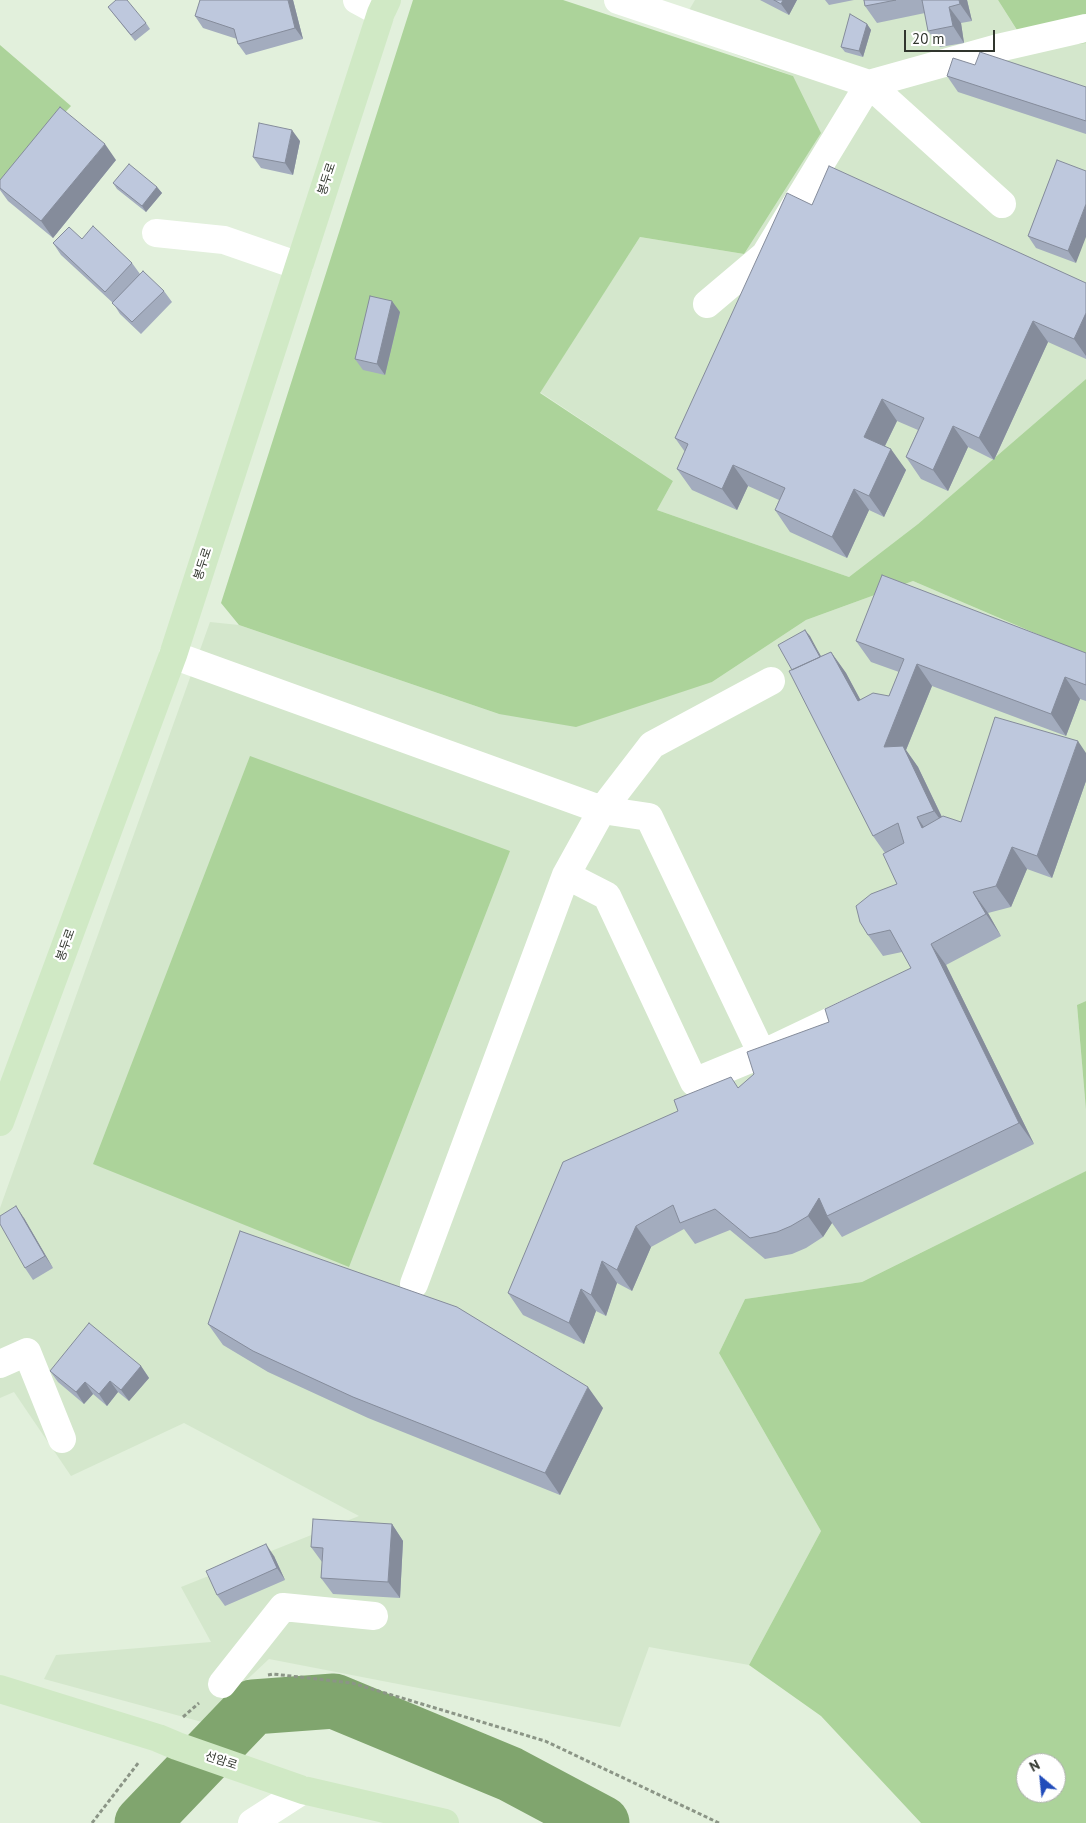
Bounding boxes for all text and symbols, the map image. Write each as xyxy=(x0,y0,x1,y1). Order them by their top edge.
scale bar xyxy=(906,20,997,52)
text: 20 m xyxy=(912,29,945,48)
street label: 봉두로 xyxy=(315,161,339,197)
street label: 봉두로 xyxy=(191,546,215,582)
street label: 봉두로 xyxy=(54,927,78,963)
street label: 선암로 xyxy=(203,1749,239,1773)
north arrow xyxy=(1016,1753,1066,1803)
text: N xyxy=(1026,1756,1043,1776)

